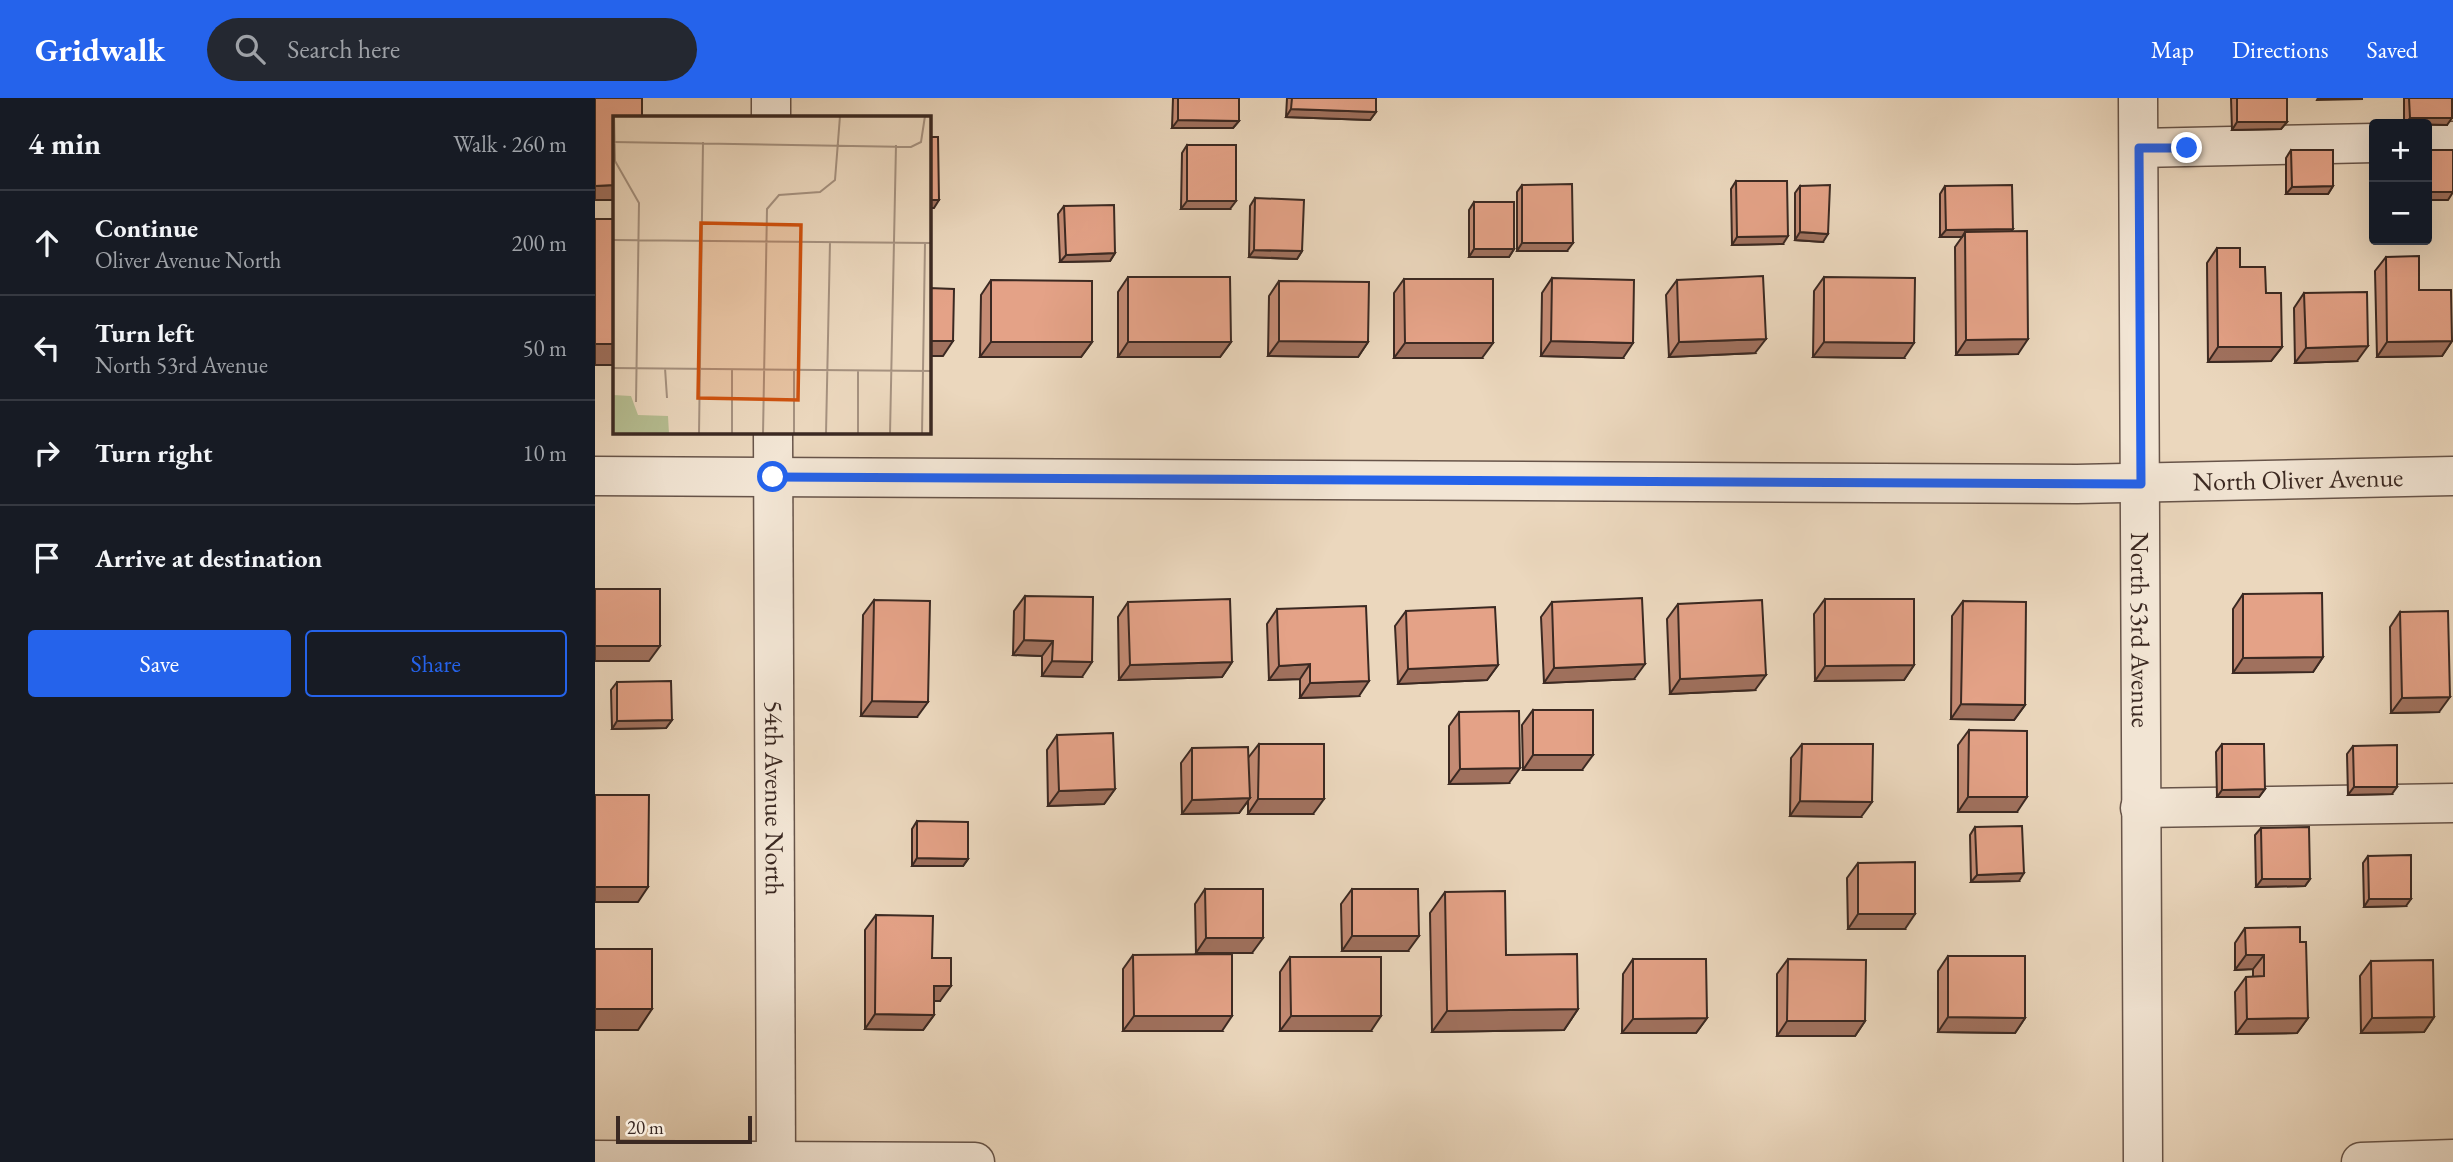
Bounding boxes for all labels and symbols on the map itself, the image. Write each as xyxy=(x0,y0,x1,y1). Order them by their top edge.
inset map xyxy=(613,116,931,434)
route end xyxy=(2171,132,2202,163)
street label: North Oliver Avenue xyxy=(2192,460,2404,499)
route start xyxy=(757,461,788,492)
street label: North 53rd Avenue xyxy=(2123,532,2158,728)
street label: 54th Avenue North xyxy=(757,700,792,896)
scale bar xyxy=(616,1113,753,1145)

